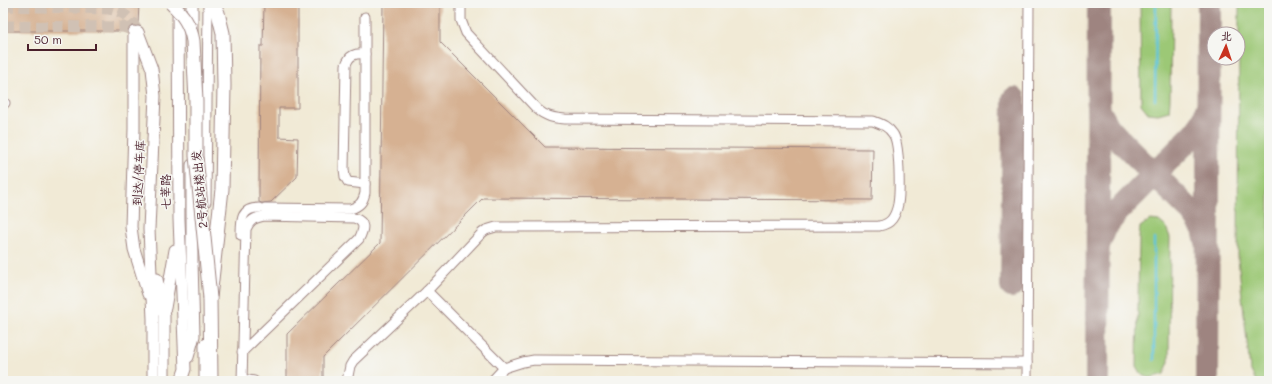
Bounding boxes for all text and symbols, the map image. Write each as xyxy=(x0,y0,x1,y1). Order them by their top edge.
scale bar xyxy=(28,26,96,52)
north arrow xyxy=(1206,26,1246,66)
text: 北 xyxy=(1221,28,1232,43)
text: 50 m xyxy=(34,31,62,47)
street label: 到达/停车库 xyxy=(128,139,148,206)
street label: 2号航站楼出发 xyxy=(188,149,210,229)
street label: 七莘路 xyxy=(157,174,173,210)

